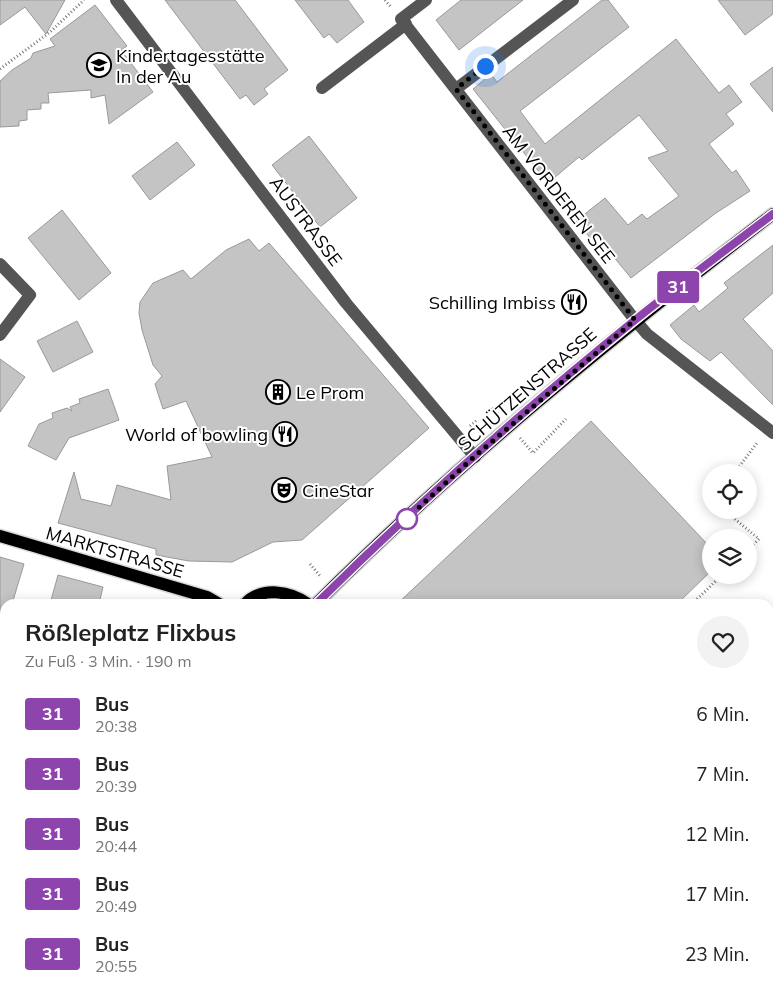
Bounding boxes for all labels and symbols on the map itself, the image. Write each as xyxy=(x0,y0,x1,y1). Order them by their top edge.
place label: Kindertagesstätte In der Au xyxy=(116,44,265,88)
school or university icon: Kindertagesstätte In der Au xyxy=(86,52,112,78)
your location xyxy=(473,54,498,79)
street label: AM VORDEREN SEE xyxy=(498,120,620,268)
street label: AUSTRASSE xyxy=(265,172,347,270)
line badge: 31 xyxy=(656,271,700,303)
restaurant icon: Schilling Imbiss xyxy=(561,289,587,315)
place label: Schilling Imbiss xyxy=(429,291,556,314)
street label: SCHÜTZENSTRASSE xyxy=(453,323,601,455)
building icon: Le Prom xyxy=(265,379,291,405)
place label: Le Prom xyxy=(296,381,364,404)
restaurant icon: World of bowling xyxy=(272,421,298,447)
place label: World of bowling xyxy=(125,423,268,446)
theatre icon: CineStar xyxy=(271,477,297,503)
place label: CineStar xyxy=(302,479,374,502)
unlabelled marker xyxy=(396,508,418,530)
street label: MARKTSTRASSE xyxy=(43,521,187,583)

